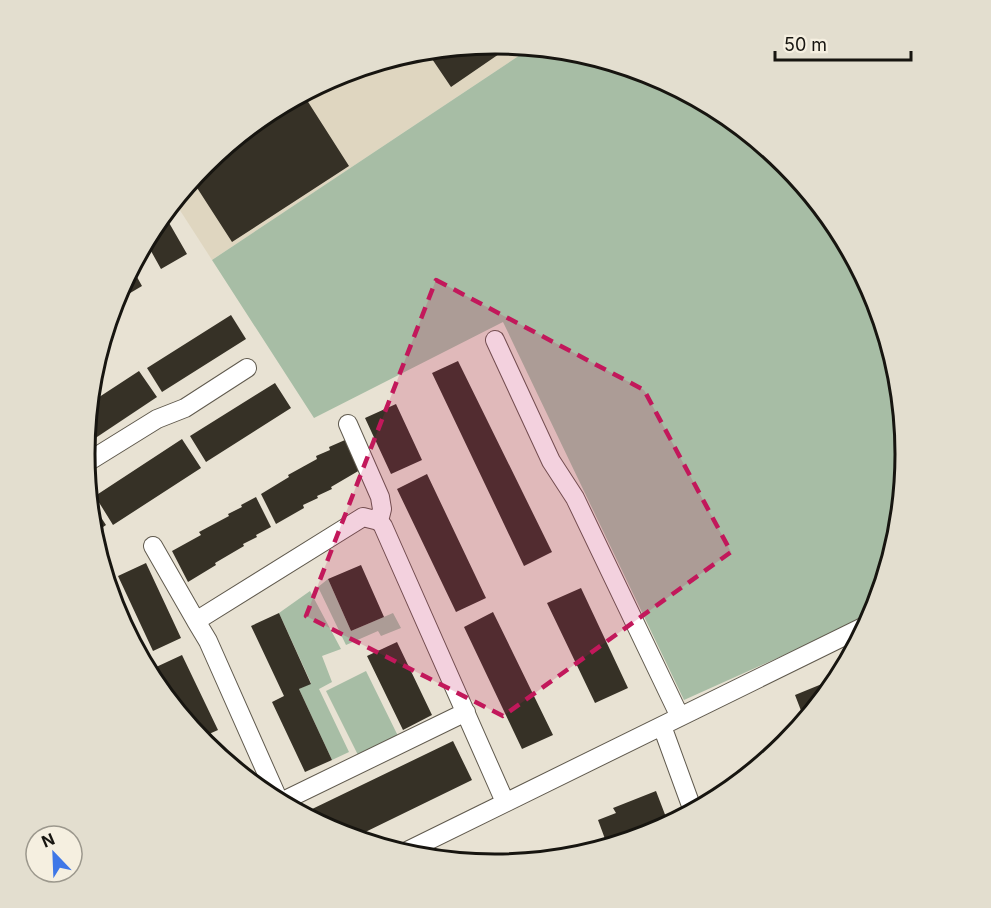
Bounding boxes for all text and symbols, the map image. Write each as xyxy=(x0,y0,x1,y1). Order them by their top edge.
scale bar xyxy=(775,24,912,62)
text: 50 m xyxy=(784,34,827,55)
north arrow xyxy=(24,824,84,884)
text: N xyxy=(39,829,58,852)

